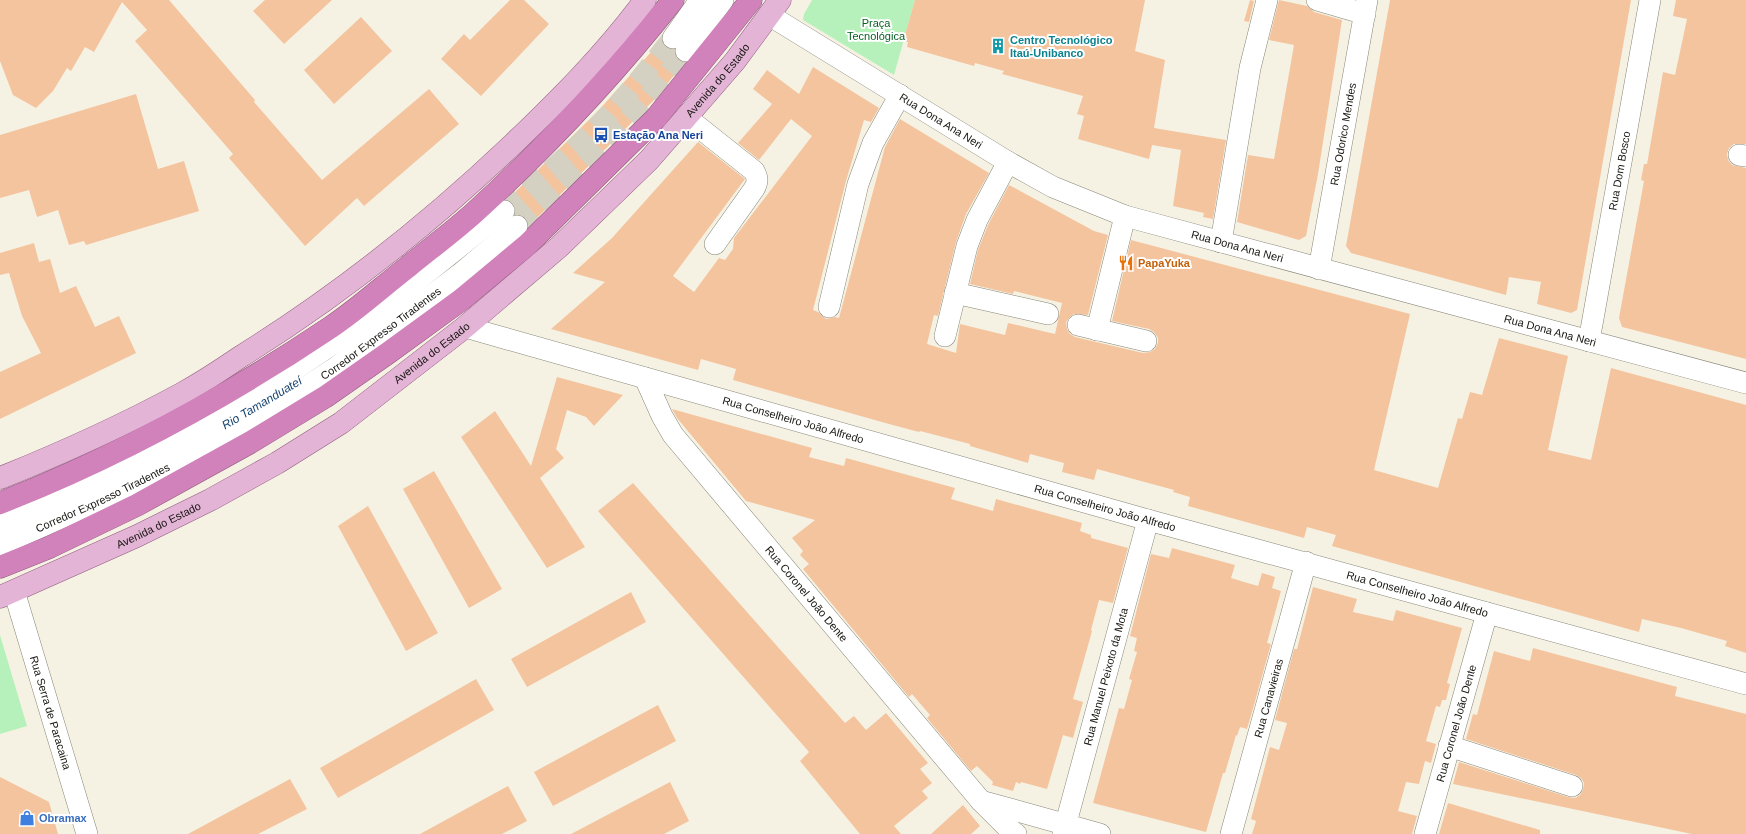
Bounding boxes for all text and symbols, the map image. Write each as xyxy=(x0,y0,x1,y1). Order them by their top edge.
park label: Praça Tecnológica xyxy=(847,17,906,42)
place label: Centro Tecnológico Itaú-Unibanco xyxy=(1010,34,1113,59)
building icon: Centro Tecnológico Itaú-Unibanco xyxy=(989,37,1007,55)
street label: Avenida do Estado xyxy=(683,41,752,119)
street label: Rua Odorico Mendes xyxy=(1328,81,1358,186)
street label: Rua Dona Ana Neri xyxy=(897,91,985,151)
bus stop icon: Estação Ana Neri xyxy=(592,126,610,144)
place label: Estação Ana Neri xyxy=(613,129,703,141)
street label: Rua Dom Bosco xyxy=(1606,130,1632,211)
street label: Rua Dona Ana Neri xyxy=(1190,228,1285,264)
restaurant icon: PapaYuka xyxy=(1117,254,1135,272)
place label: PapaYuka xyxy=(1138,257,1191,269)
street label: Corredor Expresso Tiradentes xyxy=(318,284,444,382)
street label: Rua Dona Ana Neri xyxy=(1503,312,1598,348)
street label: Avenida do Estado xyxy=(391,320,472,386)
water label: Rio Tamanduateí xyxy=(219,373,306,432)
street label: Rua Conselheiro João Alfredo xyxy=(721,394,865,445)
street label: Corredor Expresso Tiradentes xyxy=(34,461,172,535)
street label: Rua Conselheiro João Alfredo xyxy=(1033,482,1177,533)
street label: Avenida do Estado xyxy=(114,500,203,550)
street label: Rua Coronel João Dente xyxy=(763,543,850,644)
street label: Rua Conselheiro João Alfredo xyxy=(1345,569,1489,619)
street label: Rua Manuel Peixoto da Mota xyxy=(1081,606,1130,747)
street label: Rua Serra de Paracaina xyxy=(28,654,74,772)
street label: Rua Canavieiras xyxy=(1252,657,1285,739)
street label: Rua Coronel João Dente xyxy=(1434,663,1478,783)
shop icon: Obramax xyxy=(18,809,36,827)
place label: Obramax xyxy=(39,812,88,824)

